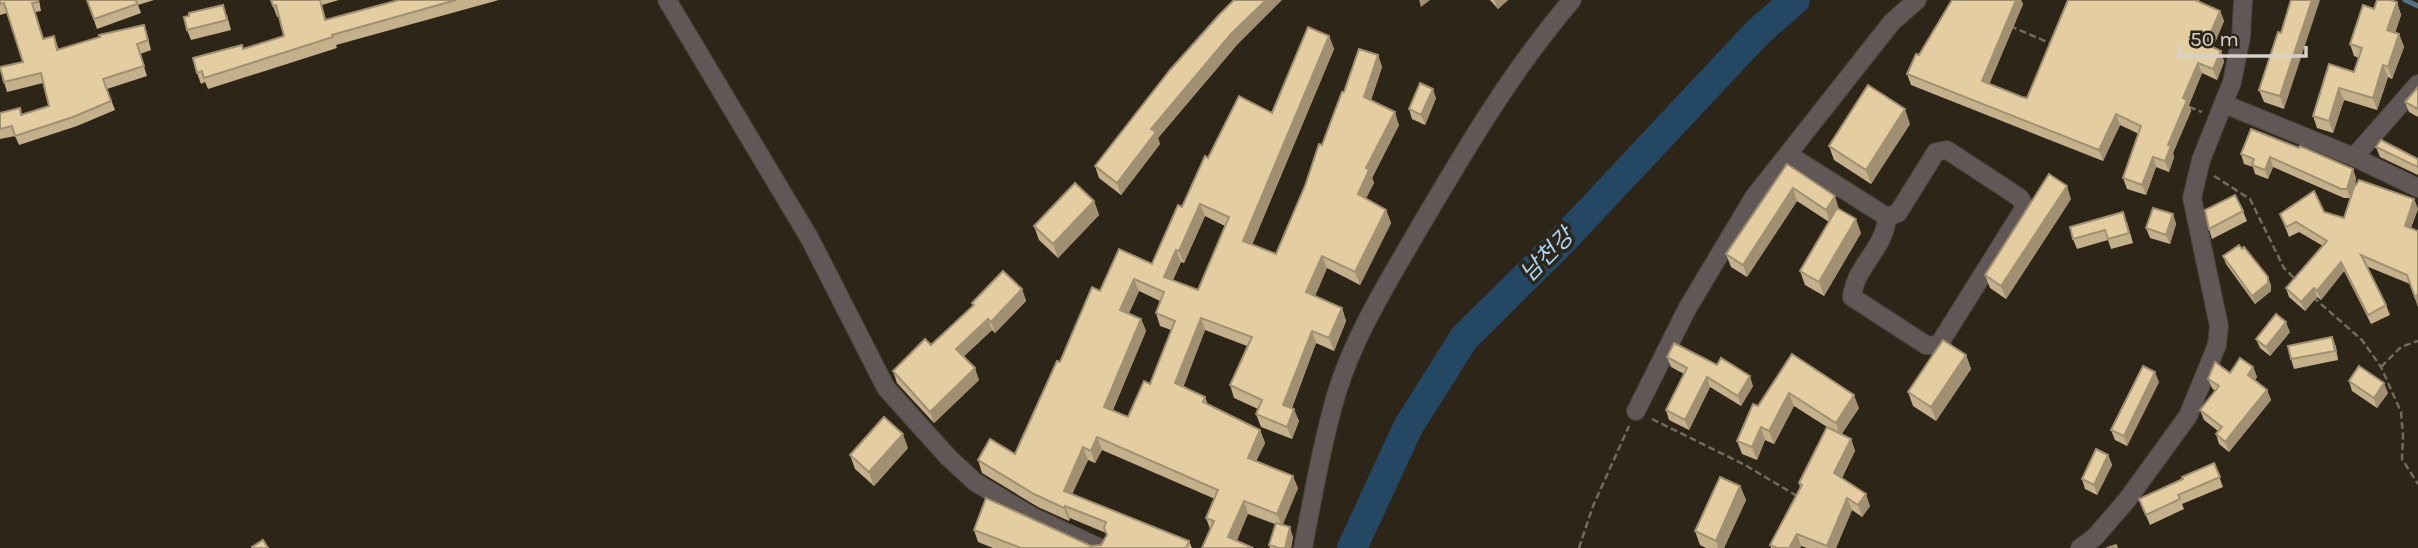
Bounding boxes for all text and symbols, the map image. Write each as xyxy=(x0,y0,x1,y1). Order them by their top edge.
scale bar xyxy=(2180,14,2306,58)
text: 50 m xyxy=(2190,27,2239,51)
water label: 남천강 xyxy=(1515,221,1581,287)

